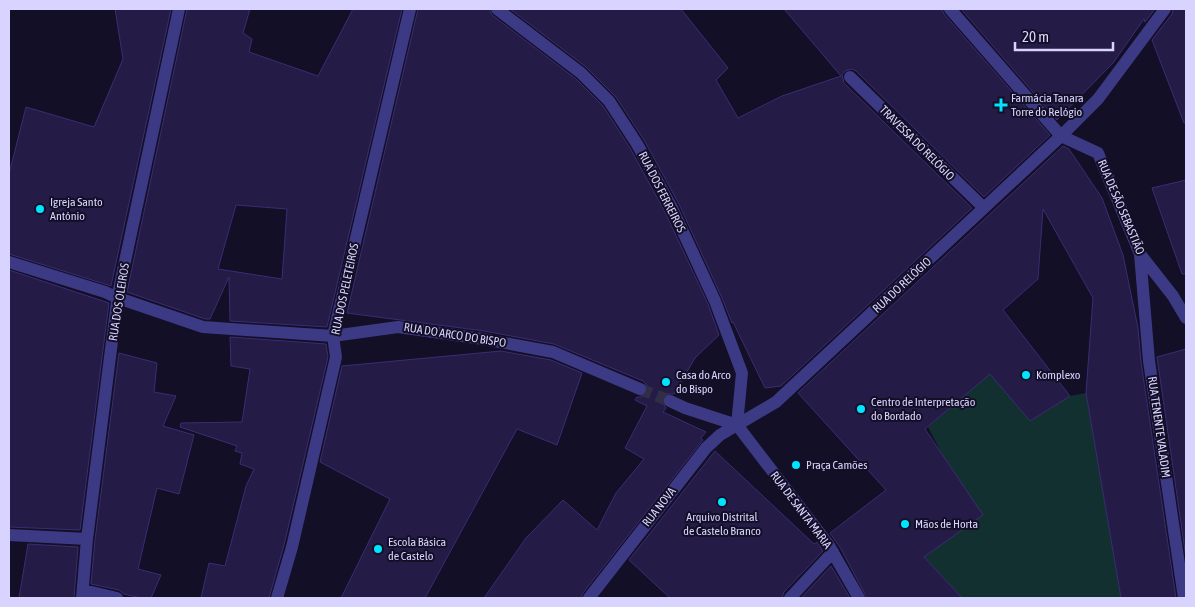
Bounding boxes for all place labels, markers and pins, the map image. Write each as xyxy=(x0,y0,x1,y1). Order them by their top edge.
place label: Farmácia Tanara Torre do Relógio xyxy=(1011,91,1084,119)
marker: Farmácia Tanara Torre do Relógio xyxy=(995,99,1007,111)
place label: Igreja Santo António xyxy=(50,195,103,223)
marker: Igreja Santo António xyxy=(34,203,46,215)
place label: Casa do Arco do Bispo xyxy=(676,368,731,396)
place label: Komplexo xyxy=(1036,368,1081,382)
marker: Komplexo xyxy=(1020,369,1032,381)
marker: Casa do Arco do Bispo xyxy=(660,376,672,388)
place label: Centro de Interpretação do Bordado xyxy=(871,395,976,423)
marker: Centro de Interpretação do Bordado xyxy=(855,403,867,415)
place label: Praça Camões xyxy=(806,458,867,472)
marker: Praça Camões xyxy=(790,459,802,471)
marker: Arquivo Distrital de Castelo Branco xyxy=(716,496,728,508)
place label: Arquivo Distrital de Castelo Branco xyxy=(683,510,761,538)
place label: Mãos de Horta xyxy=(915,517,978,531)
marker: Mãos de Horta xyxy=(899,518,911,530)
place label: Escola Básica de Castelo xyxy=(388,535,446,563)
marker: Escola Básica de Castelo xyxy=(372,543,384,555)

